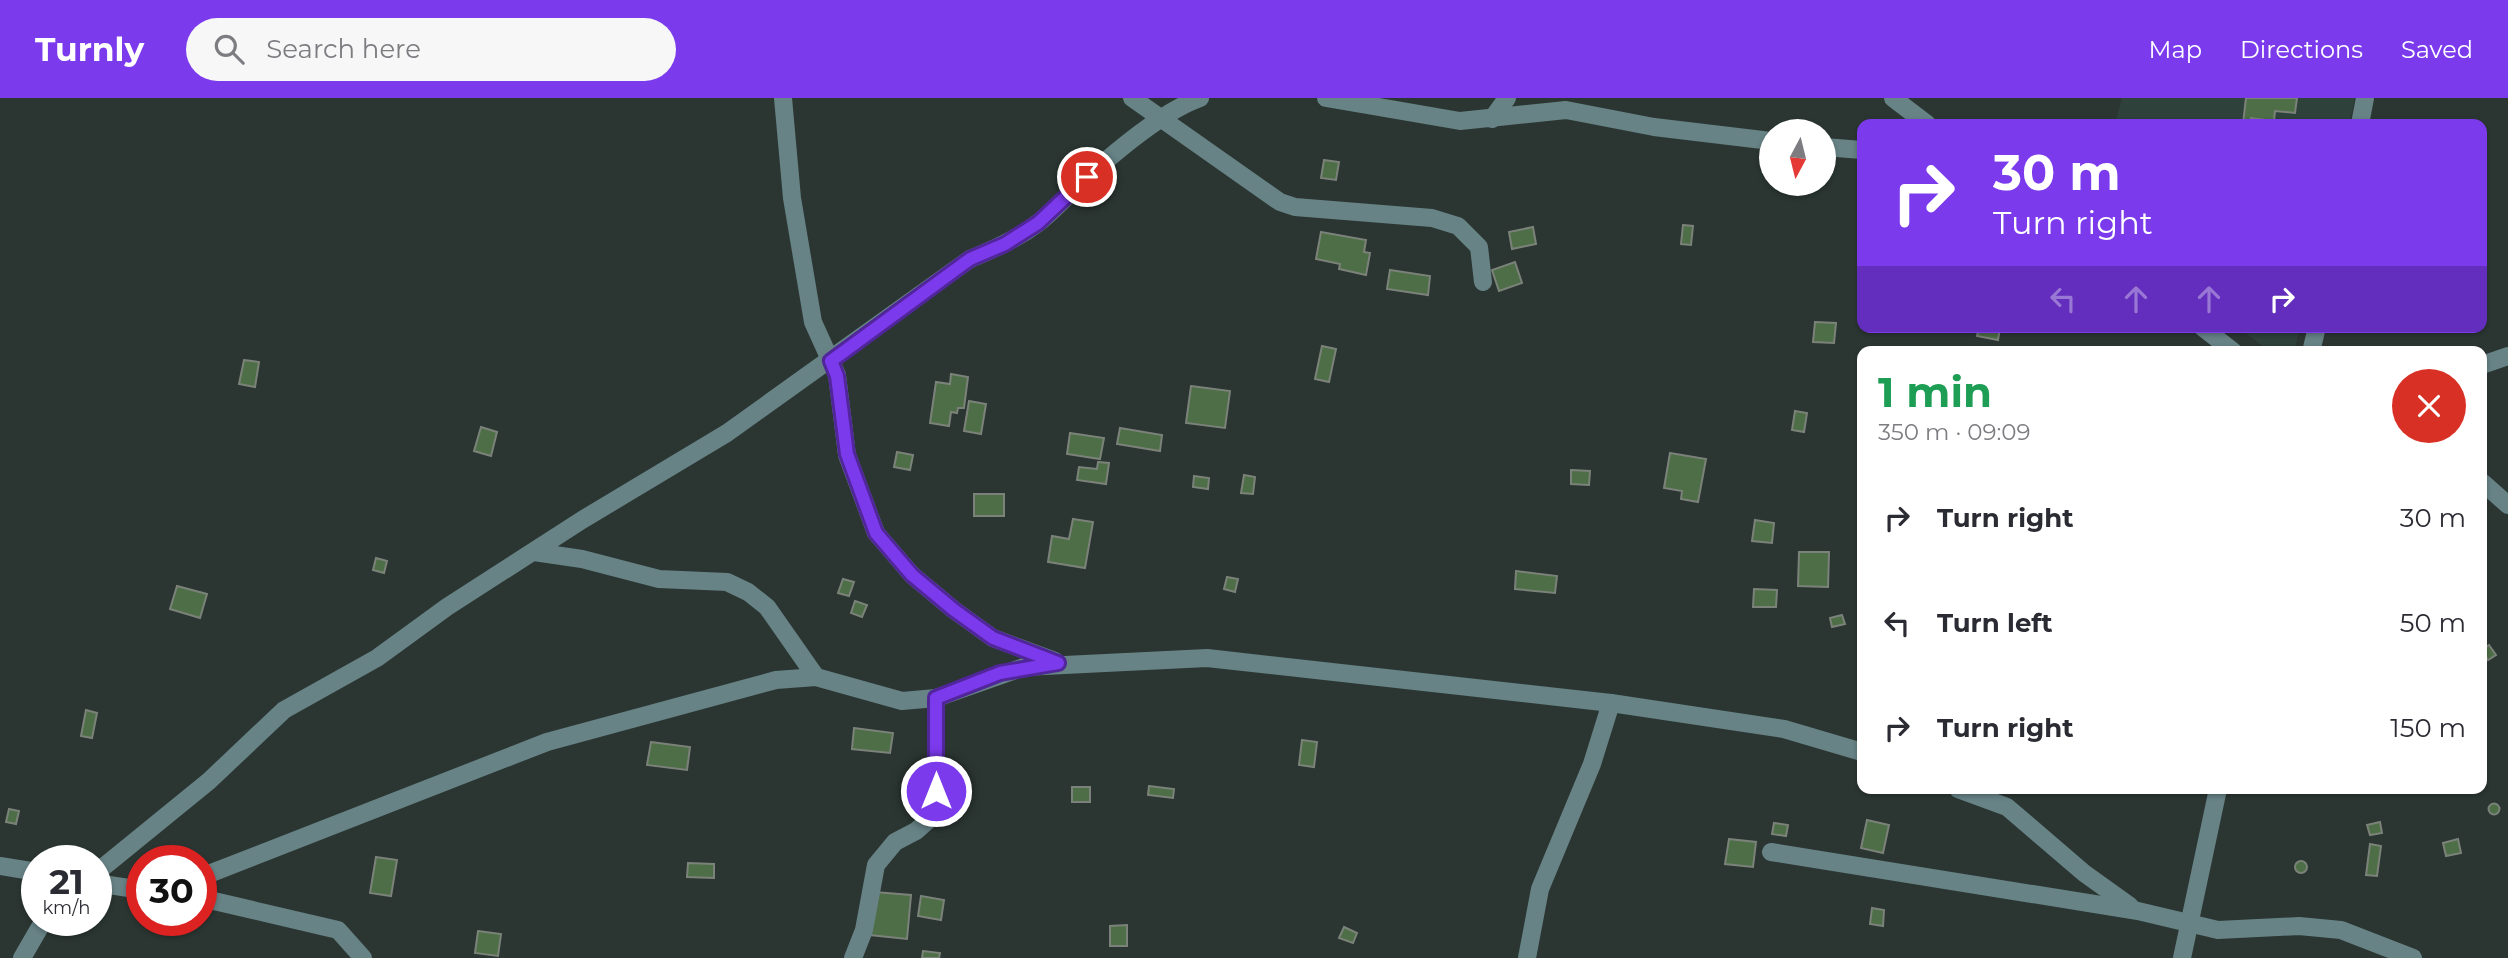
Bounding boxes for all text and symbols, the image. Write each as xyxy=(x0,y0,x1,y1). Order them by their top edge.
search box xyxy=(186,18,676,81)
text: Turnly xyxy=(35,29,144,69)
icon: search xyxy=(210,30,248,68)
text: Search here xyxy=(266,33,421,65)
text: Map xyxy=(2149,35,2202,64)
text: Directions xyxy=(2240,35,2363,64)
text: Saved xyxy=(2401,35,2473,64)
north arrow xyxy=(1759,119,1836,196)
map controls xyxy=(1759,119,1836,196)
text: 30 m xyxy=(1993,143,2121,202)
pin xyxy=(1057,147,1117,207)
icon: right xyxy=(1878,147,1969,238)
icon: arrive xyxy=(1068,158,1106,196)
text: Turn right xyxy=(1993,203,2153,242)
icon: left xyxy=(2044,280,2082,318)
icon: ahead xyxy=(2117,280,2155,318)
icon: ahead xyxy=(2190,280,2228,318)
icon: right xyxy=(2263,280,2301,318)
text: 1 min xyxy=(1878,366,1992,418)
button: close xyxy=(2392,369,2466,443)
text: 350 m · 09:09 xyxy=(1878,418,2031,446)
icon: right xyxy=(1878,499,1916,537)
text: Turn right xyxy=(1937,502,2073,534)
text: 30 m xyxy=(2400,502,2466,534)
icon: left xyxy=(1878,604,1916,642)
text: Turn left xyxy=(1937,607,2053,639)
text: 50 m xyxy=(2400,607,2466,639)
icon: right xyxy=(1878,709,1916,747)
text: Turn right xyxy=(1937,712,2073,744)
text: 150 m xyxy=(2390,712,2466,744)
position arrow xyxy=(899,754,973,828)
speed limit sign: 30 xyxy=(126,845,217,936)
text: 21 xyxy=(49,860,84,903)
text: km/h xyxy=(42,897,91,919)

